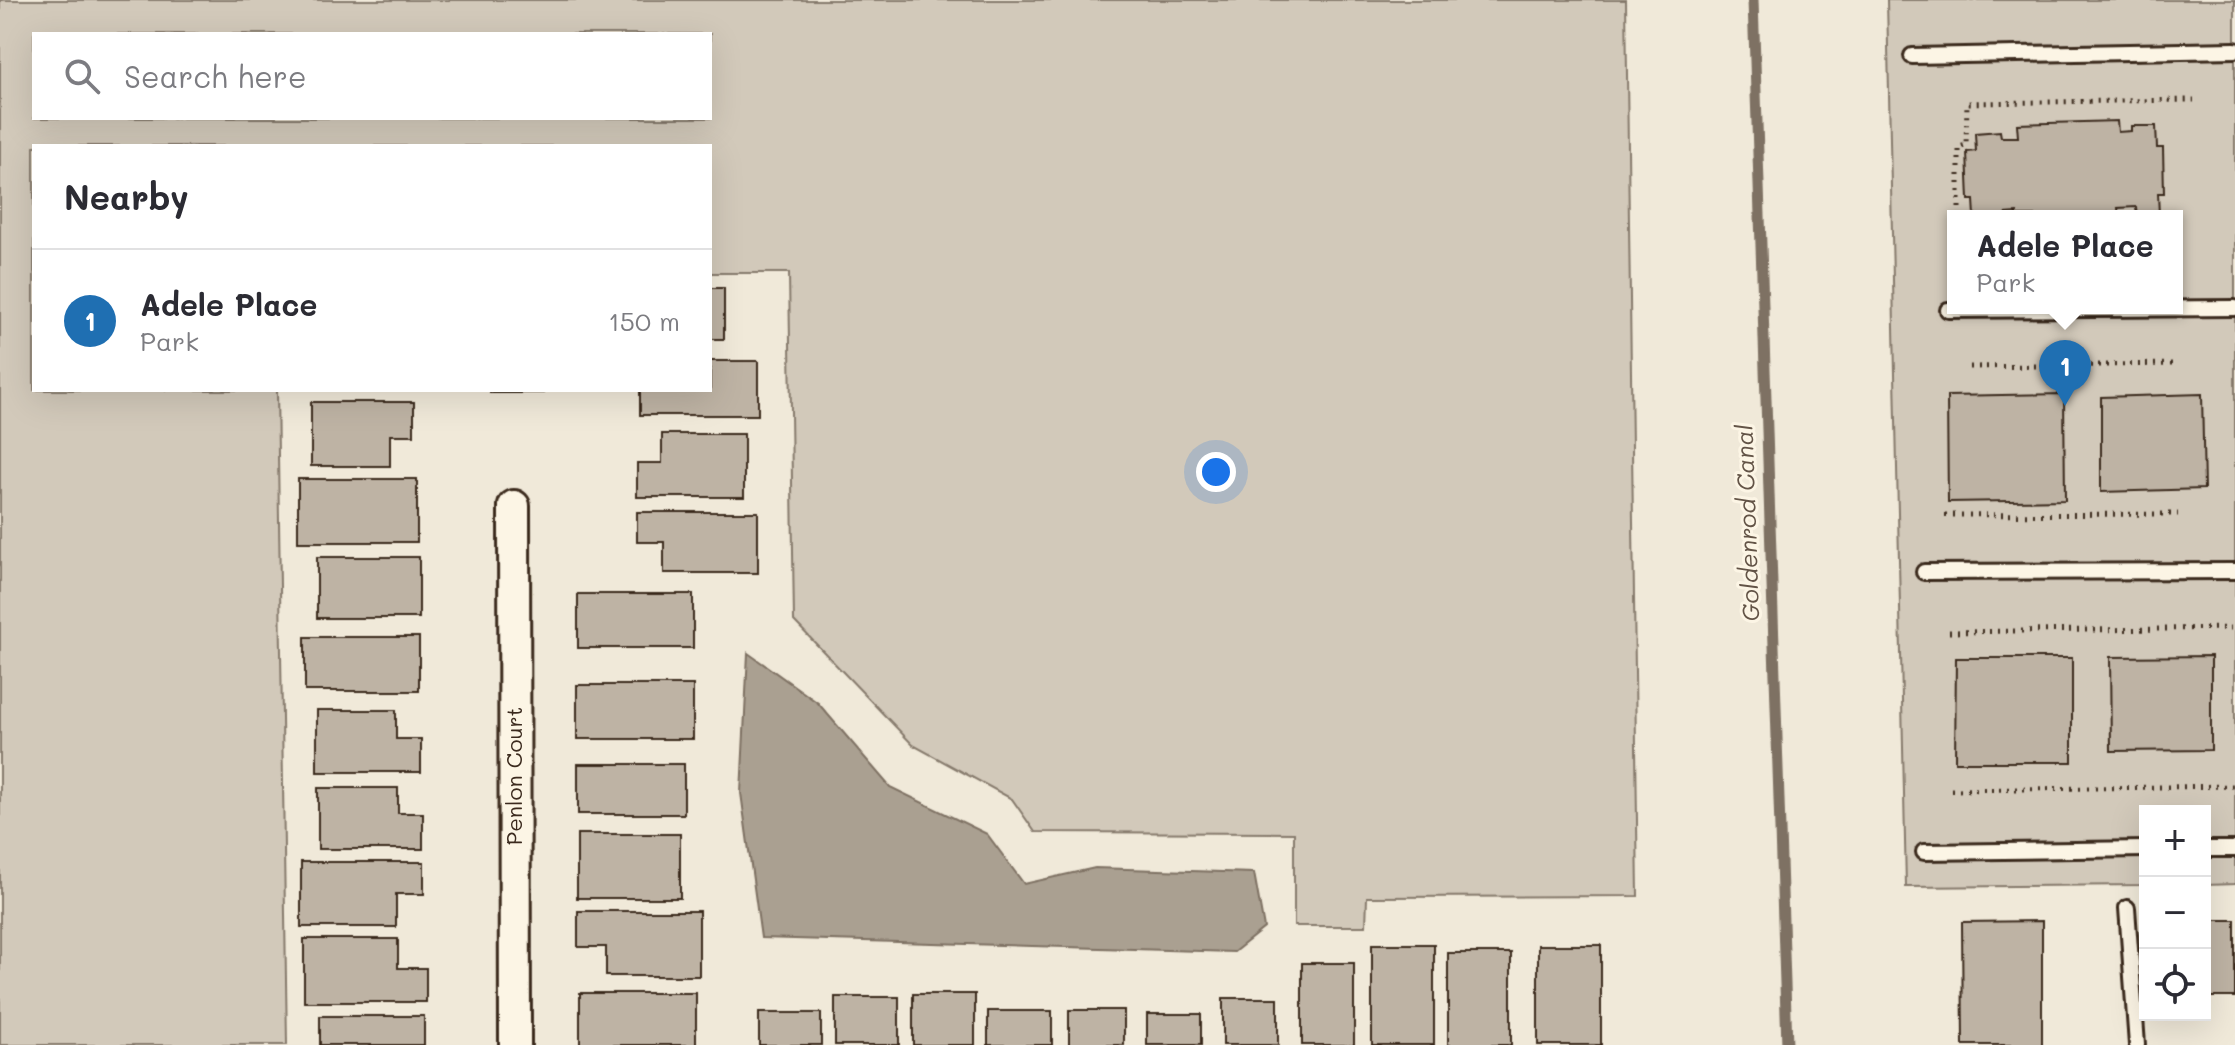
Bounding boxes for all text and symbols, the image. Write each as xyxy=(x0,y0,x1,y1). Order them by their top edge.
search box xyxy=(32,32,712,120)
icon: search xyxy=(60,54,104,98)
text: Search here xyxy=(124,56,307,96)
text: Nearby xyxy=(64,174,189,219)
popup xyxy=(1947,210,2183,314)
text: Adele Place xyxy=(1976,225,2154,265)
text: Park xyxy=(1976,265,2035,299)
text: Adele Place xyxy=(140,284,317,324)
text: 1 xyxy=(84,304,96,338)
text: 150 m xyxy=(608,304,680,338)
text: Park xyxy=(140,324,199,358)
pin: 1 xyxy=(2039,340,2091,406)
water label: Goldenrod Canal xyxy=(1728,424,1765,622)
your location xyxy=(1196,452,1236,492)
street label: Penlon Court xyxy=(499,707,528,845)
map controls xyxy=(2139,805,2211,1021)
button: + xyxy=(2139,805,2211,877)
button: − xyxy=(2139,877,2211,949)
button: locate xyxy=(2139,949,2211,1021)

